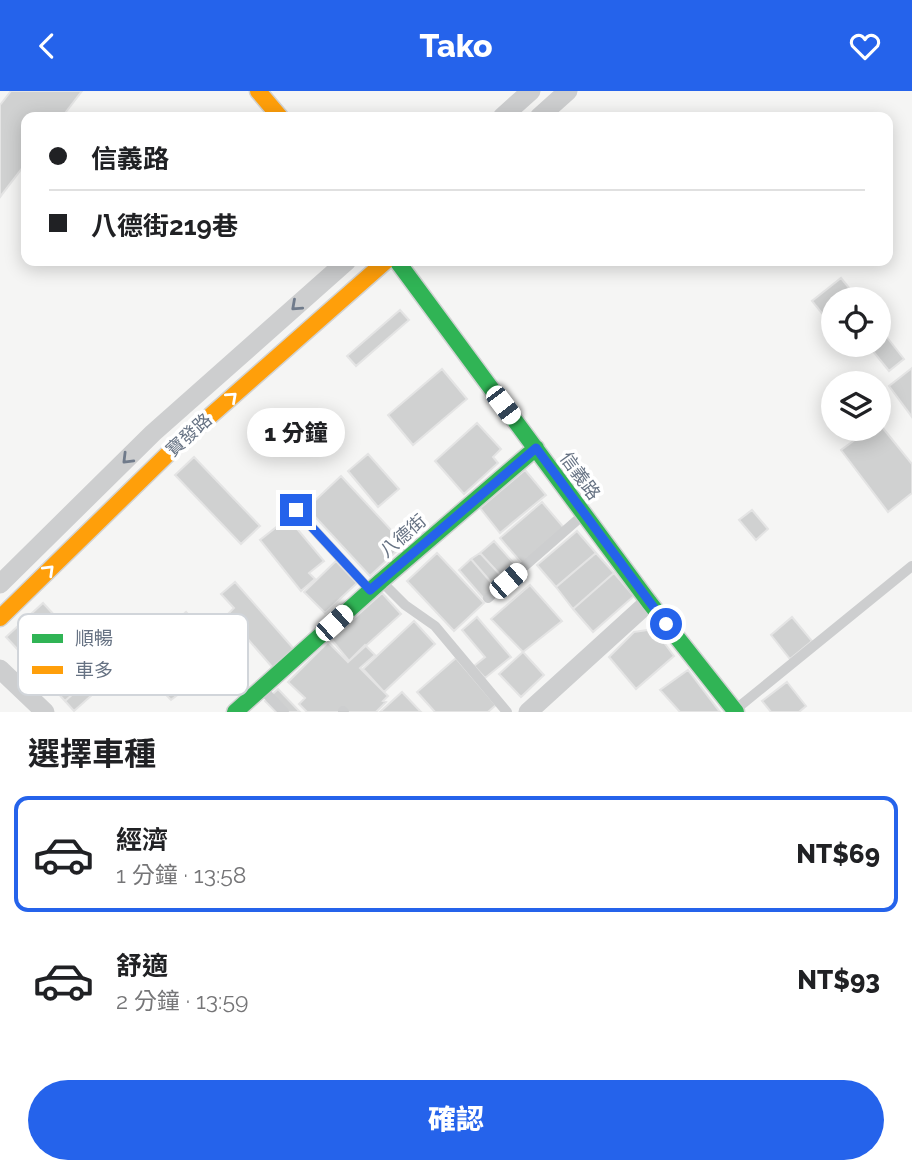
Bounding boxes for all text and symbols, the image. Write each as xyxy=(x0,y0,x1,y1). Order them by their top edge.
icon: back xyxy=(28,27,66,65)
text: Tako xyxy=(419,27,493,64)
icon: heart xyxy=(846,27,884,65)
text: 信義路 xyxy=(91,144,169,174)
text: 八德街219巷 xyxy=(91,211,238,241)
map controls xyxy=(821,287,891,441)
button: locate xyxy=(821,287,891,357)
one-way arrow xyxy=(291,298,304,310)
button: layers xyxy=(821,371,891,441)
car xyxy=(482,382,525,428)
one-way arrow xyxy=(224,393,237,405)
street label: 寶發路 xyxy=(162,409,216,460)
callout: 1 分鐘 xyxy=(247,409,345,457)
text: 1 分鐘 xyxy=(264,419,328,446)
street label: 信義路 xyxy=(556,448,605,504)
one-way arrow xyxy=(122,450,135,463)
route end xyxy=(280,494,312,526)
street label: 八德街 xyxy=(375,510,430,561)
car xyxy=(486,559,531,603)
one-way arrow xyxy=(41,566,54,579)
car xyxy=(312,601,357,645)
route start xyxy=(650,608,682,640)
legend xyxy=(18,614,248,695)
text: 順暢 xyxy=(75,627,113,649)
text: 車多 xyxy=(75,659,113,681)
text: 選擇車種 xyxy=(28,735,156,772)
icon: car xyxy=(32,823,95,886)
text: 經濟 xyxy=(116,825,168,855)
text: NT$69 xyxy=(796,839,880,869)
text: 1 分鐘 · 13:58 xyxy=(116,861,246,888)
icon: car xyxy=(32,949,95,1012)
text: 舒適 xyxy=(116,951,168,981)
text: NT$93 xyxy=(797,965,880,995)
text: 2 分鐘 · 13:59 xyxy=(116,987,248,1014)
button: 確認 xyxy=(28,1080,884,1160)

